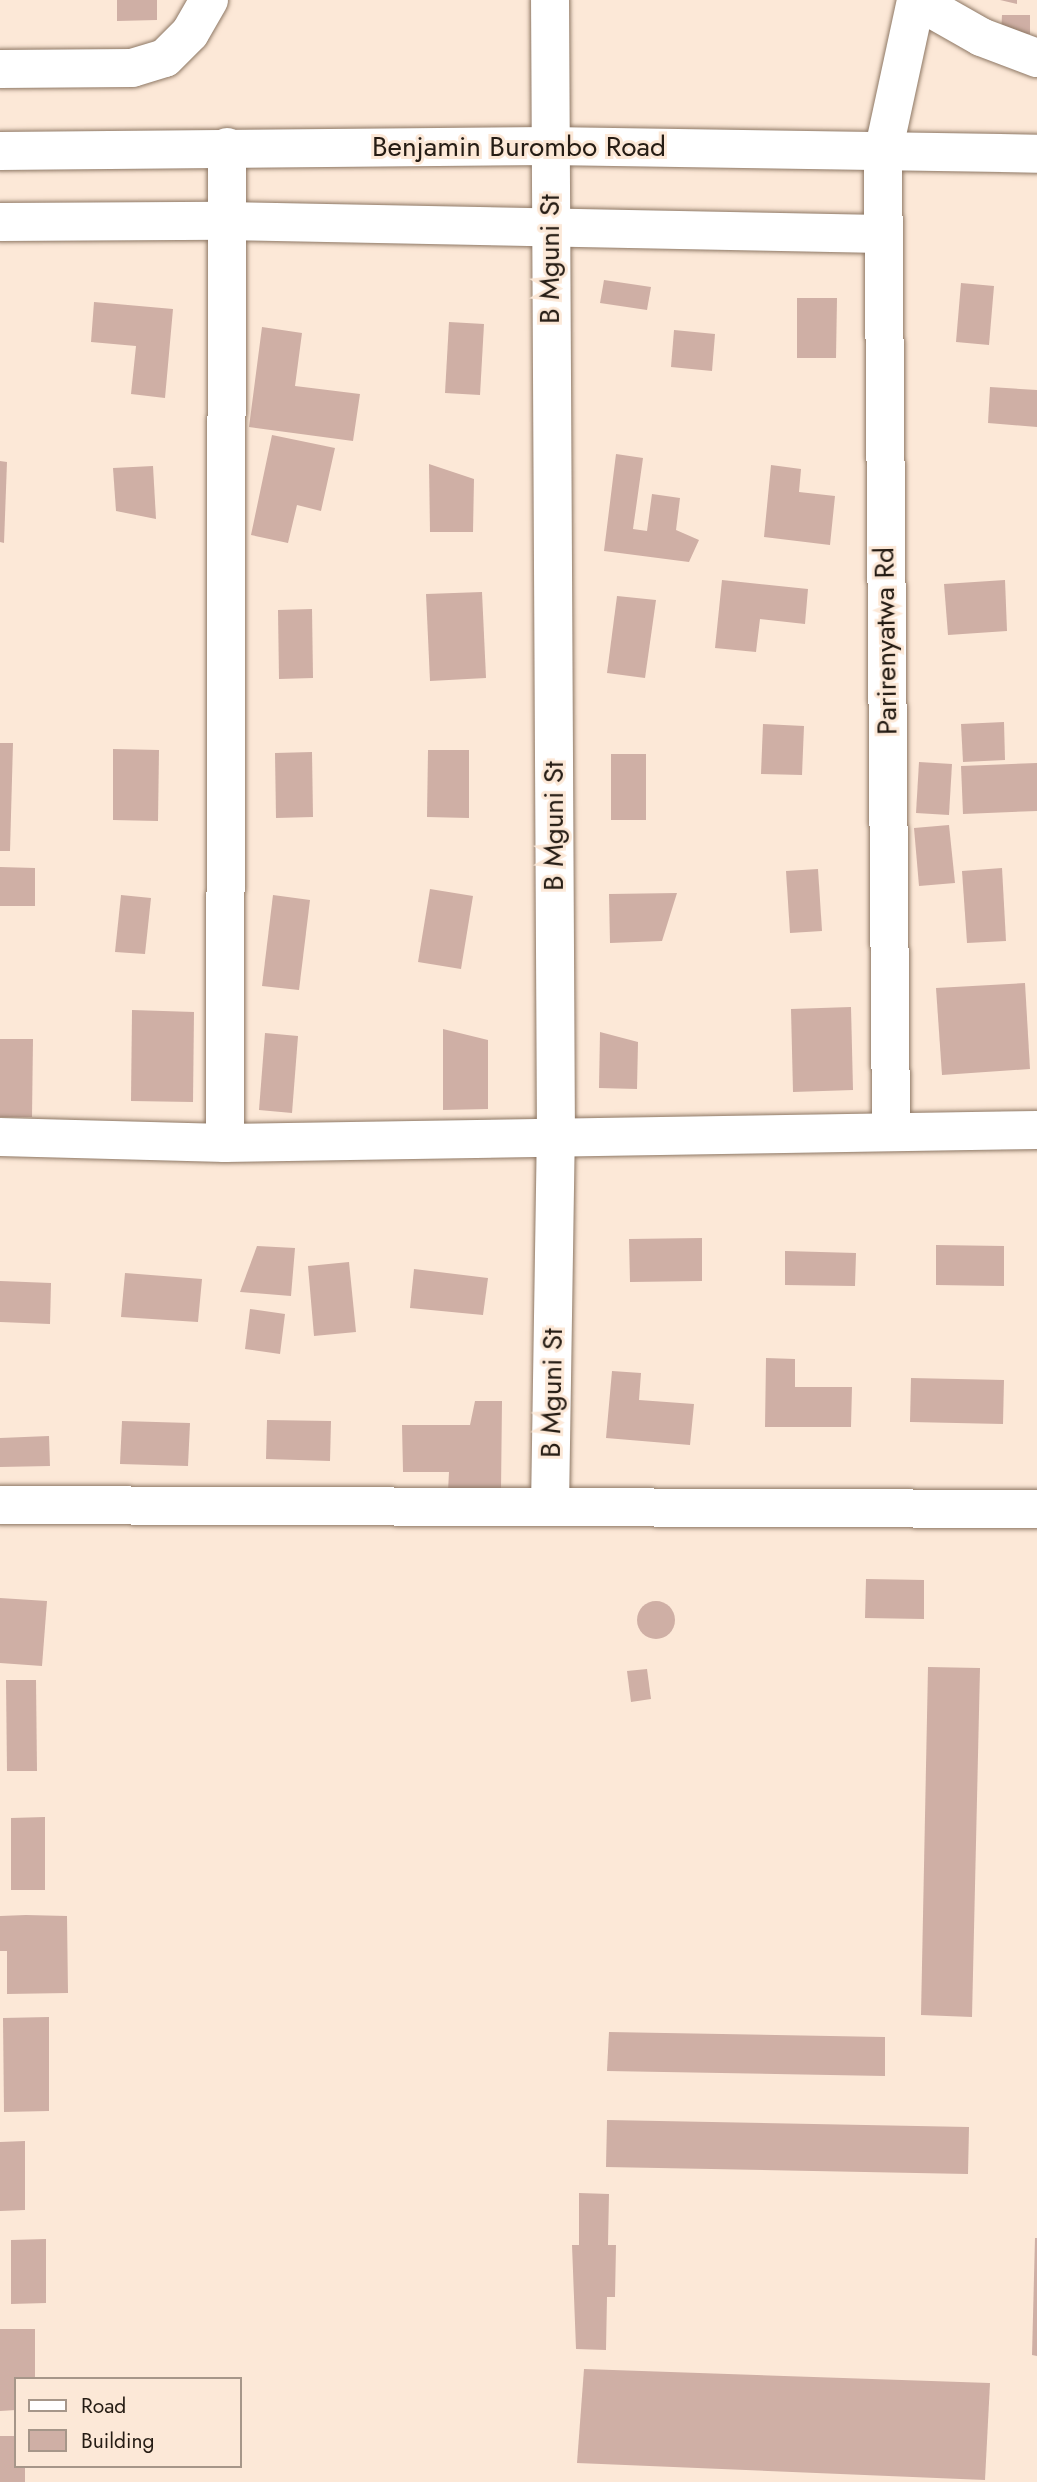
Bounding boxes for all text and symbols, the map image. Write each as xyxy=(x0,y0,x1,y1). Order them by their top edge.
street label: Benjamin Burombo Road xyxy=(372,130,666,164)
street label: B Mguni St xyxy=(533,194,567,324)
street label: Parirenyatwa Rd xyxy=(868,547,904,735)
street label: B Mguni St xyxy=(537,761,571,891)
street label: B Mguni St xyxy=(534,1328,570,1458)
legend xyxy=(14,2377,242,2468)
text: Road xyxy=(81,2391,126,2421)
text: Building xyxy=(81,2426,154,2456)

